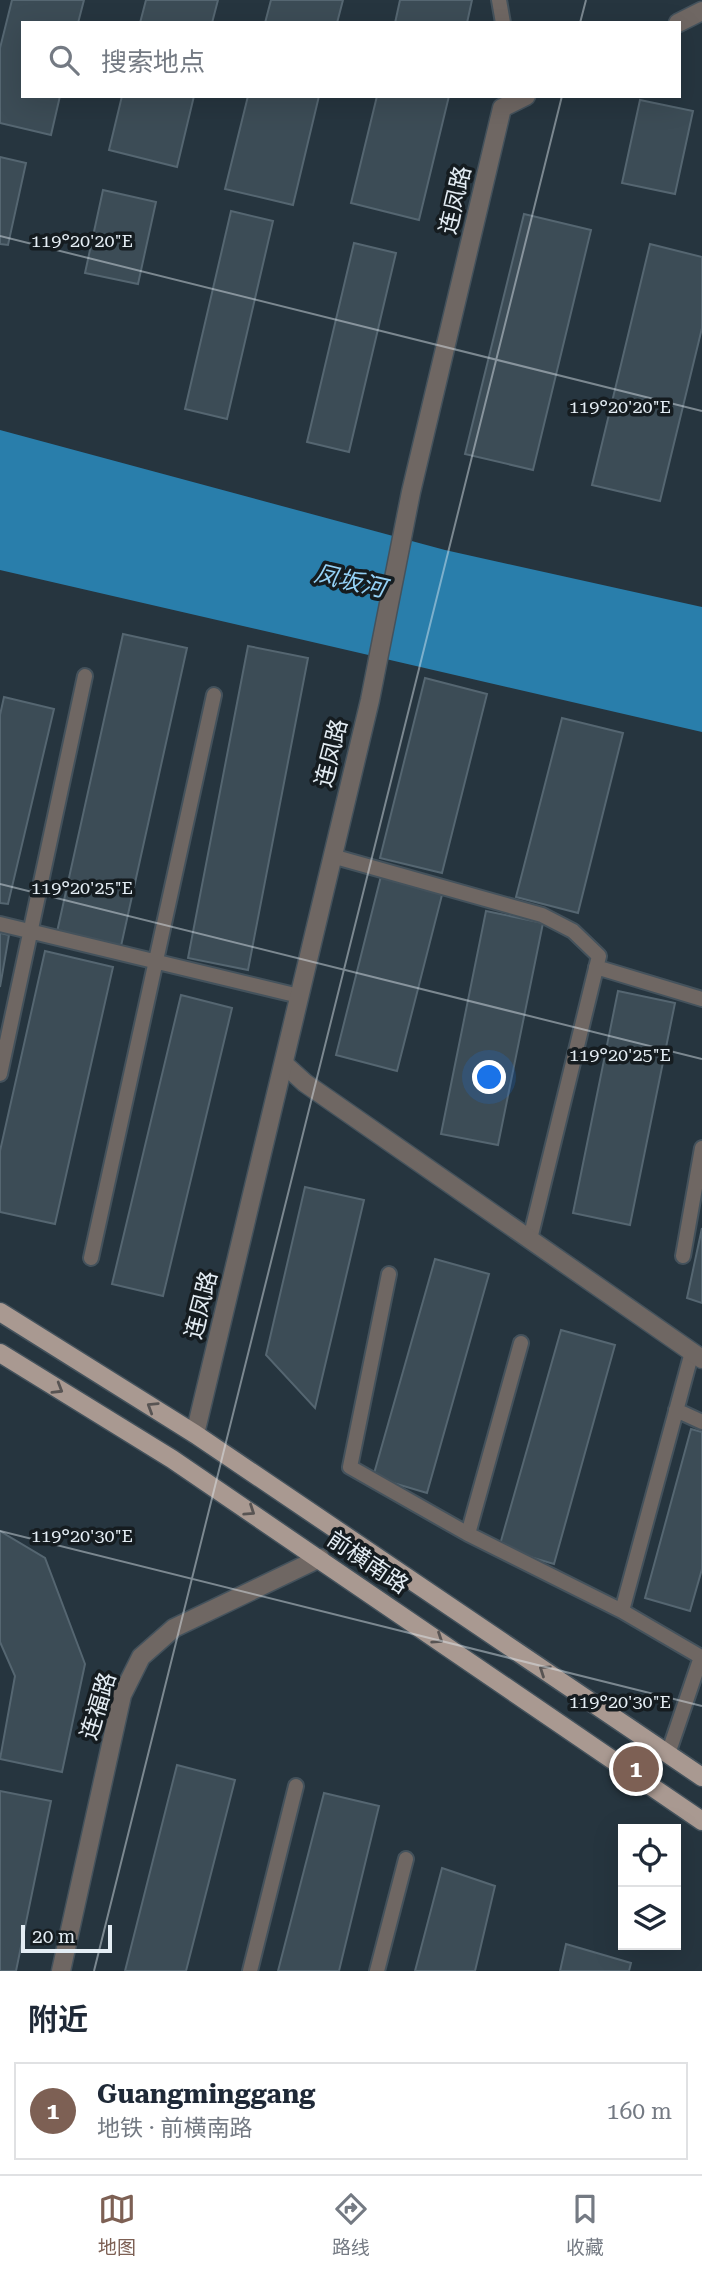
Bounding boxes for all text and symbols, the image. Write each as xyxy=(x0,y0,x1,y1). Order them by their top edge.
search box xyxy=(21,21,681,98)
icon: search xyxy=(45,41,83,79)
text: 搜索地点 xyxy=(101,47,205,77)
street label: 连凤路 xyxy=(435,163,476,237)
text: 119°20'20"E xyxy=(31,230,133,251)
text: 119°20'20"E xyxy=(569,396,671,417)
water label: 凤坂河 xyxy=(312,559,392,604)
street label: 连凤路 xyxy=(310,716,353,790)
text: 119°20'25"E xyxy=(31,877,133,898)
text: 119°20'25"E xyxy=(569,1044,671,1065)
your location xyxy=(472,1060,506,1094)
street label: 连凤路 xyxy=(180,1268,223,1342)
one-way arrow xyxy=(51,1381,64,1394)
one-way arrow xyxy=(146,1402,159,1415)
one-way arrow xyxy=(242,1503,255,1515)
text: 119°20'30"E xyxy=(31,1525,133,1546)
street label: 前横南路 xyxy=(322,1525,413,1599)
one-way arrow xyxy=(430,1631,443,1643)
one-way arrow xyxy=(539,1666,552,1678)
street label: 连福路 xyxy=(75,1669,121,1743)
text: 119°20'30"E xyxy=(569,1691,671,1712)
pin: 1 xyxy=(613,1743,659,1795)
map controls xyxy=(618,1824,681,1950)
button: locate xyxy=(618,1824,681,1887)
button: layers xyxy=(618,1887,681,1950)
scale bar xyxy=(21,1922,112,1954)
text: 20 m xyxy=(32,1925,75,1948)
text: 附近 xyxy=(28,2002,88,2037)
text: Guangminggang xyxy=(97,2079,315,2109)
text: 1 xyxy=(47,2098,59,2125)
text: 160 m xyxy=(607,2098,672,2125)
text: 地铁 · 前横南路 xyxy=(97,2115,252,2142)
tab: 地图 xyxy=(98,2190,136,2259)
tab: 路线 xyxy=(332,2190,370,2259)
tab: 收藏 xyxy=(566,2190,604,2259)

